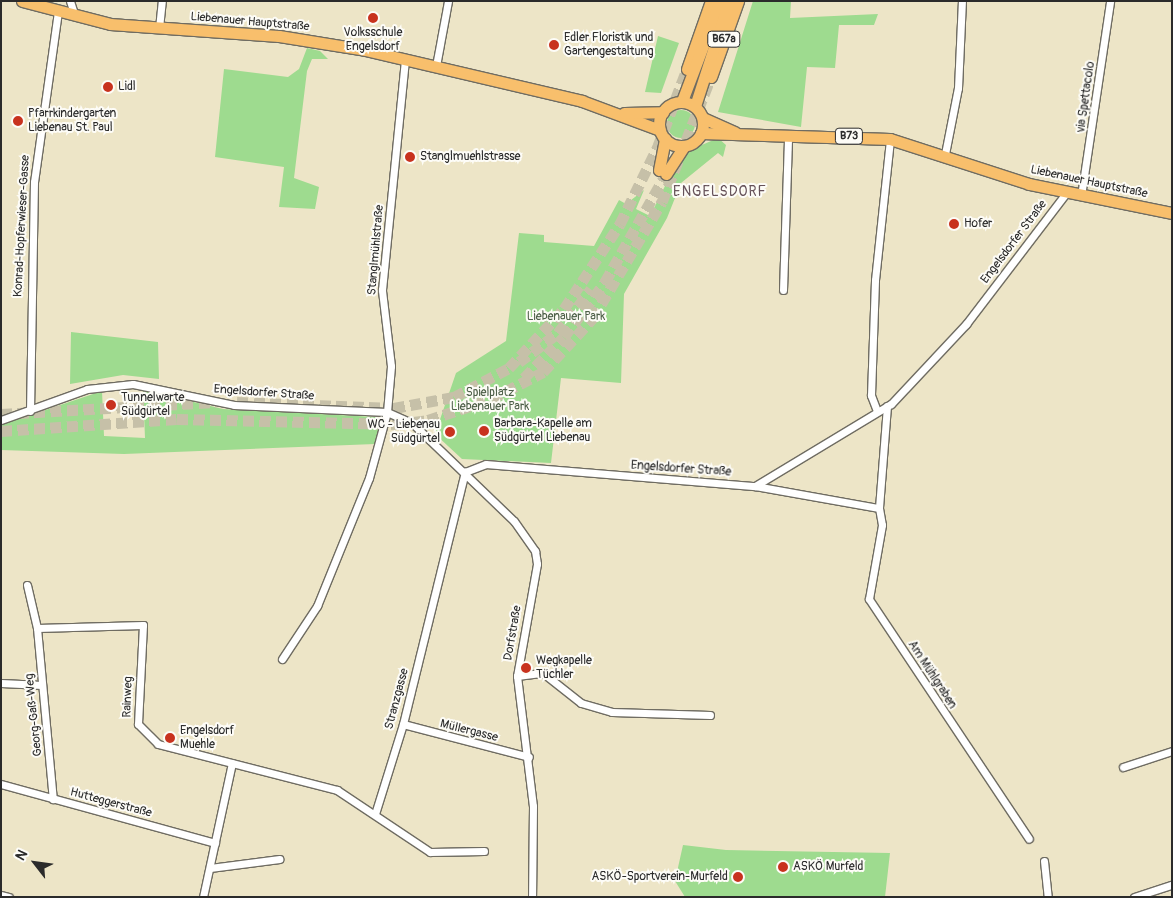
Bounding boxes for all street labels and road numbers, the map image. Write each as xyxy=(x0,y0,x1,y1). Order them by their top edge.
street label: Liebenauer Hauptstraße xyxy=(190,10,310,34)
road number: B67a xyxy=(706,30,742,48)
street label: via Spettacolo xyxy=(1074,61,1098,133)
road number: B73 xyxy=(834,128,864,144)
street label: Konrad-Hopferwieser-Gasse xyxy=(11,155,33,297)
street label: Liebenauer Hauptstraße xyxy=(1029,163,1149,201)
street label: Engelsdorfer Straße xyxy=(978,197,1050,287)
street label: Stanglmühlstraße xyxy=(365,204,387,296)
street label: Engelsdorfer Straße xyxy=(213,382,315,404)
street label: Engelsdorfer Straße xyxy=(630,458,732,480)
street label: Dorfstraße xyxy=(501,604,525,662)
street label: Am Mühlgraben xyxy=(905,638,959,712)
street label: Stranzgasse xyxy=(382,667,412,731)
street label: Georg-Gaß-Weg xyxy=(22,673,46,757)
street label: Rainweg xyxy=(120,676,136,718)
street label: Müllergasse xyxy=(439,717,499,745)
street label: Hutteggerstraße xyxy=(69,785,153,821)

